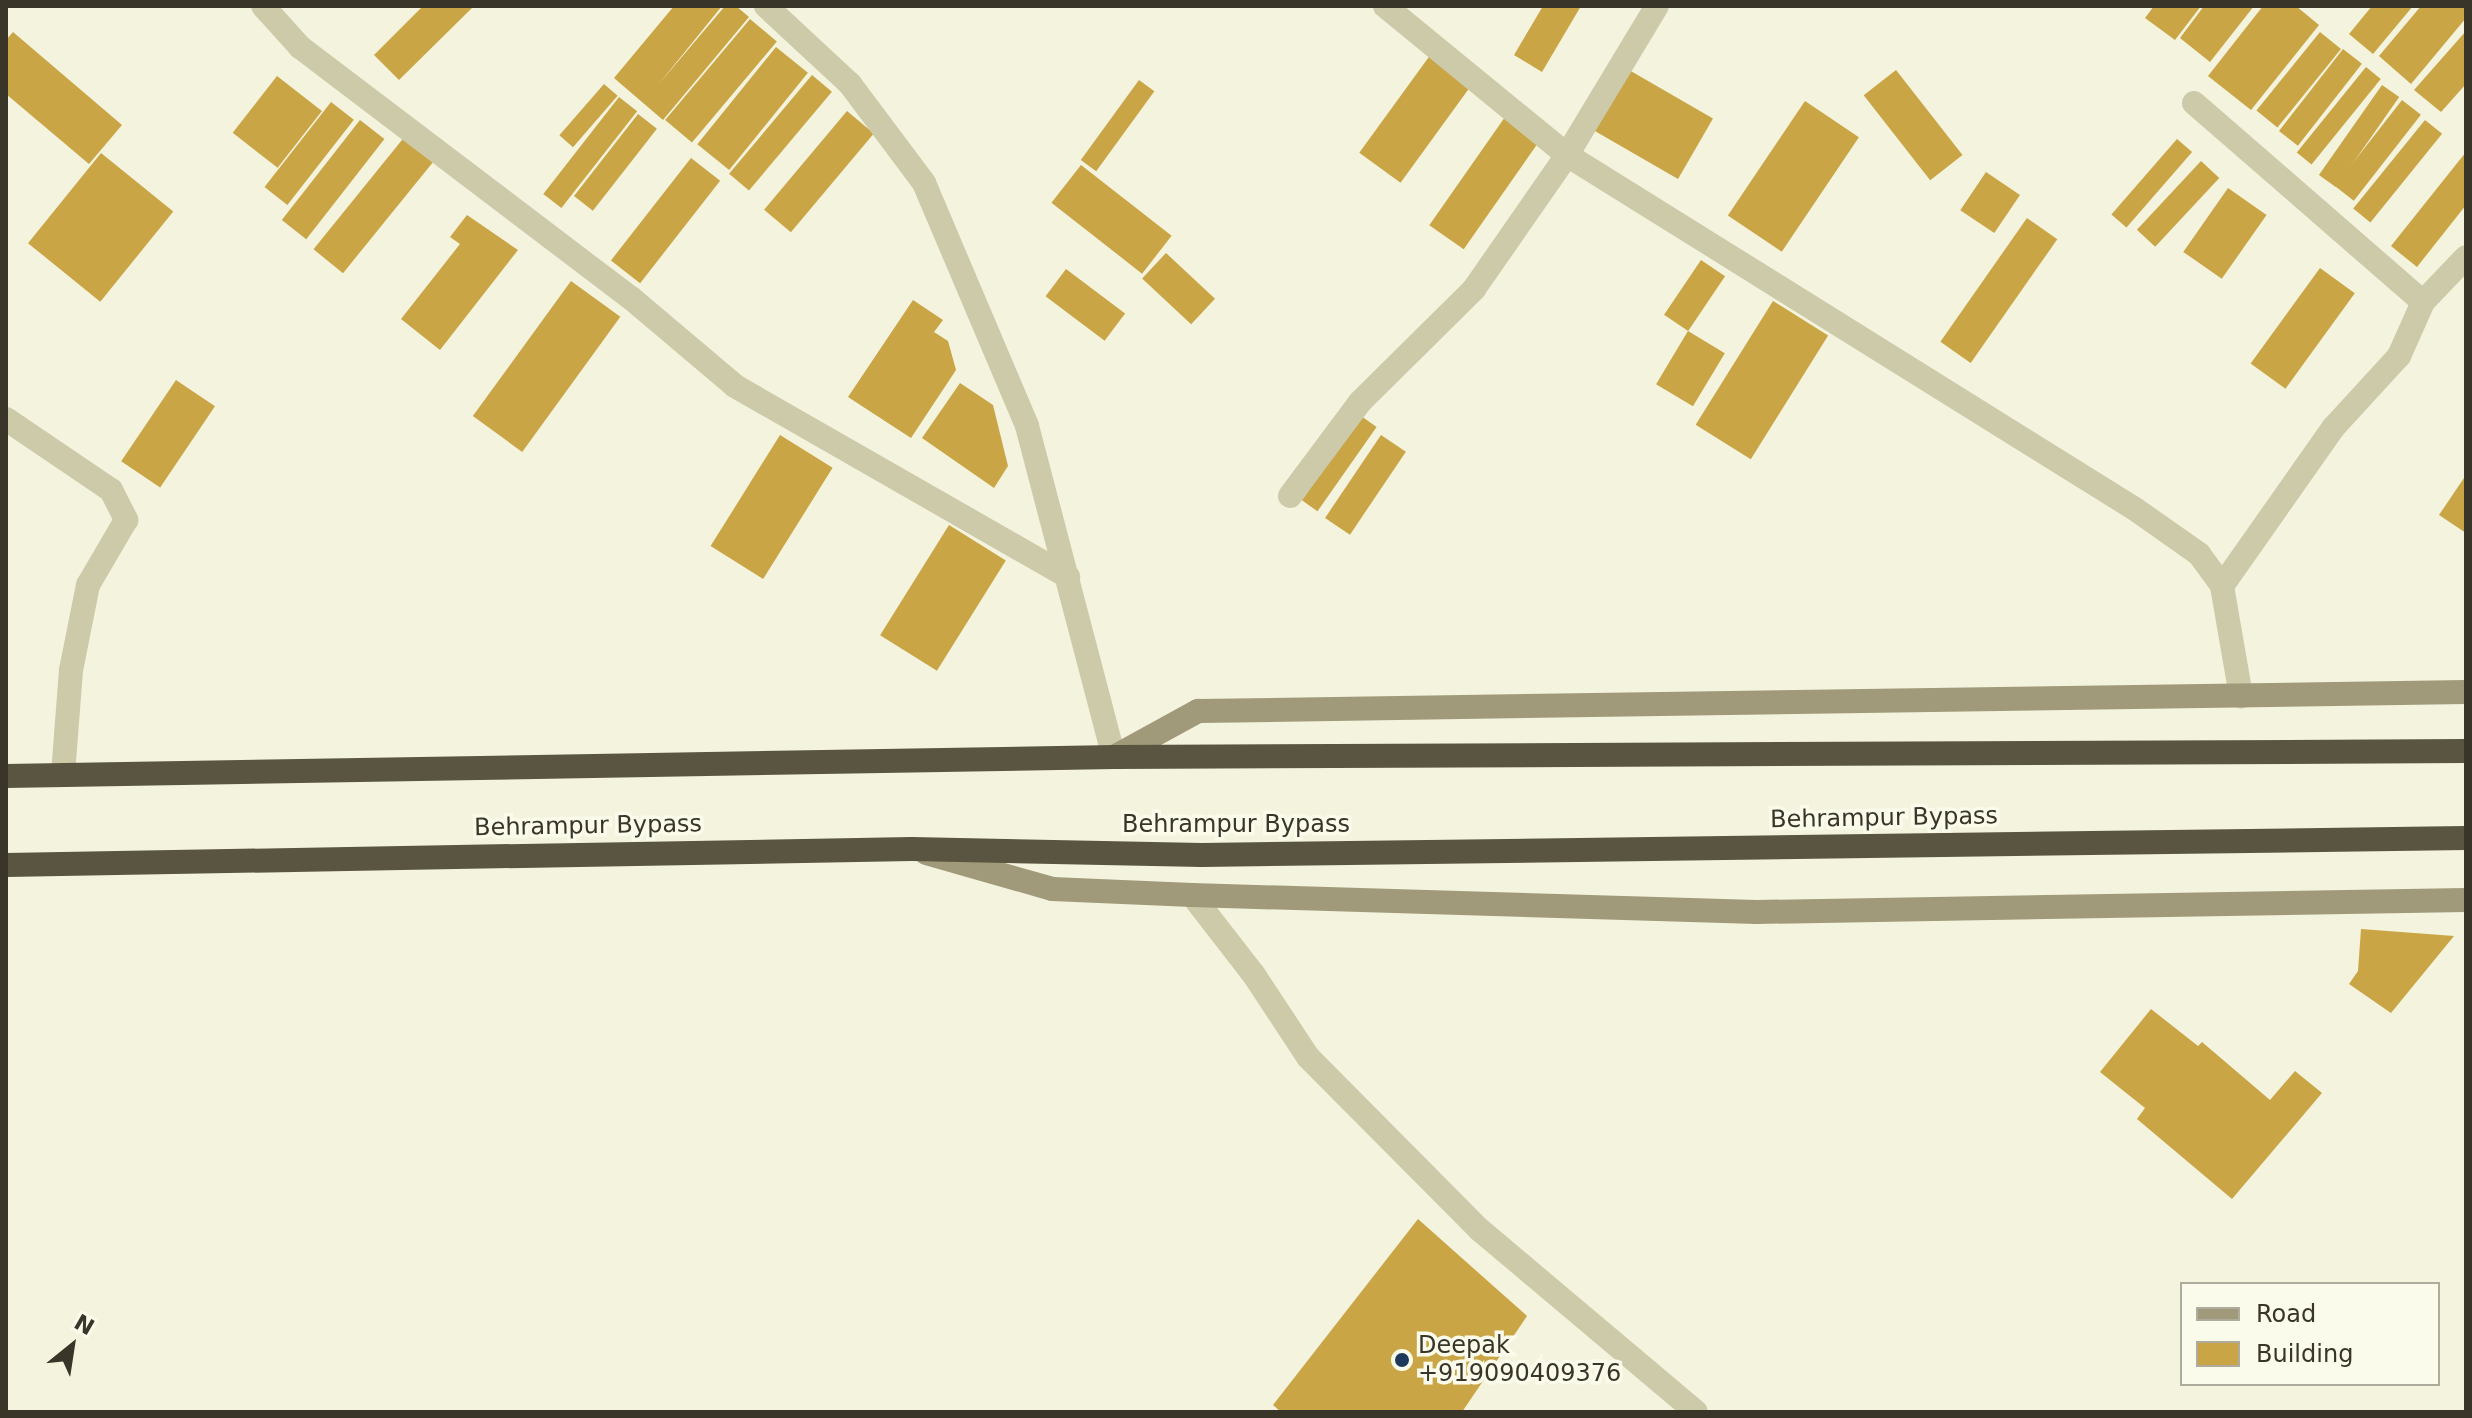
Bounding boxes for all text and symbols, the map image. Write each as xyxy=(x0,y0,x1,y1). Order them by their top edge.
street label: Behrampur Bypass xyxy=(1770,802,1998,834)
street label: Behrampur Bypass xyxy=(474,810,702,842)
street label: Behrampur Bypass xyxy=(1122,811,1350,839)
legend xyxy=(2180,1282,2440,1386)
text: Road xyxy=(2256,1300,2316,1328)
north arrow xyxy=(32,1306,112,1386)
text: N xyxy=(70,1309,98,1340)
place label: Deepak +919090409376 xyxy=(1418,1332,1621,1388)
text: Building xyxy=(2256,1340,2353,1368)
marker: Deepak +919090409376 xyxy=(1393,1351,1411,1369)

